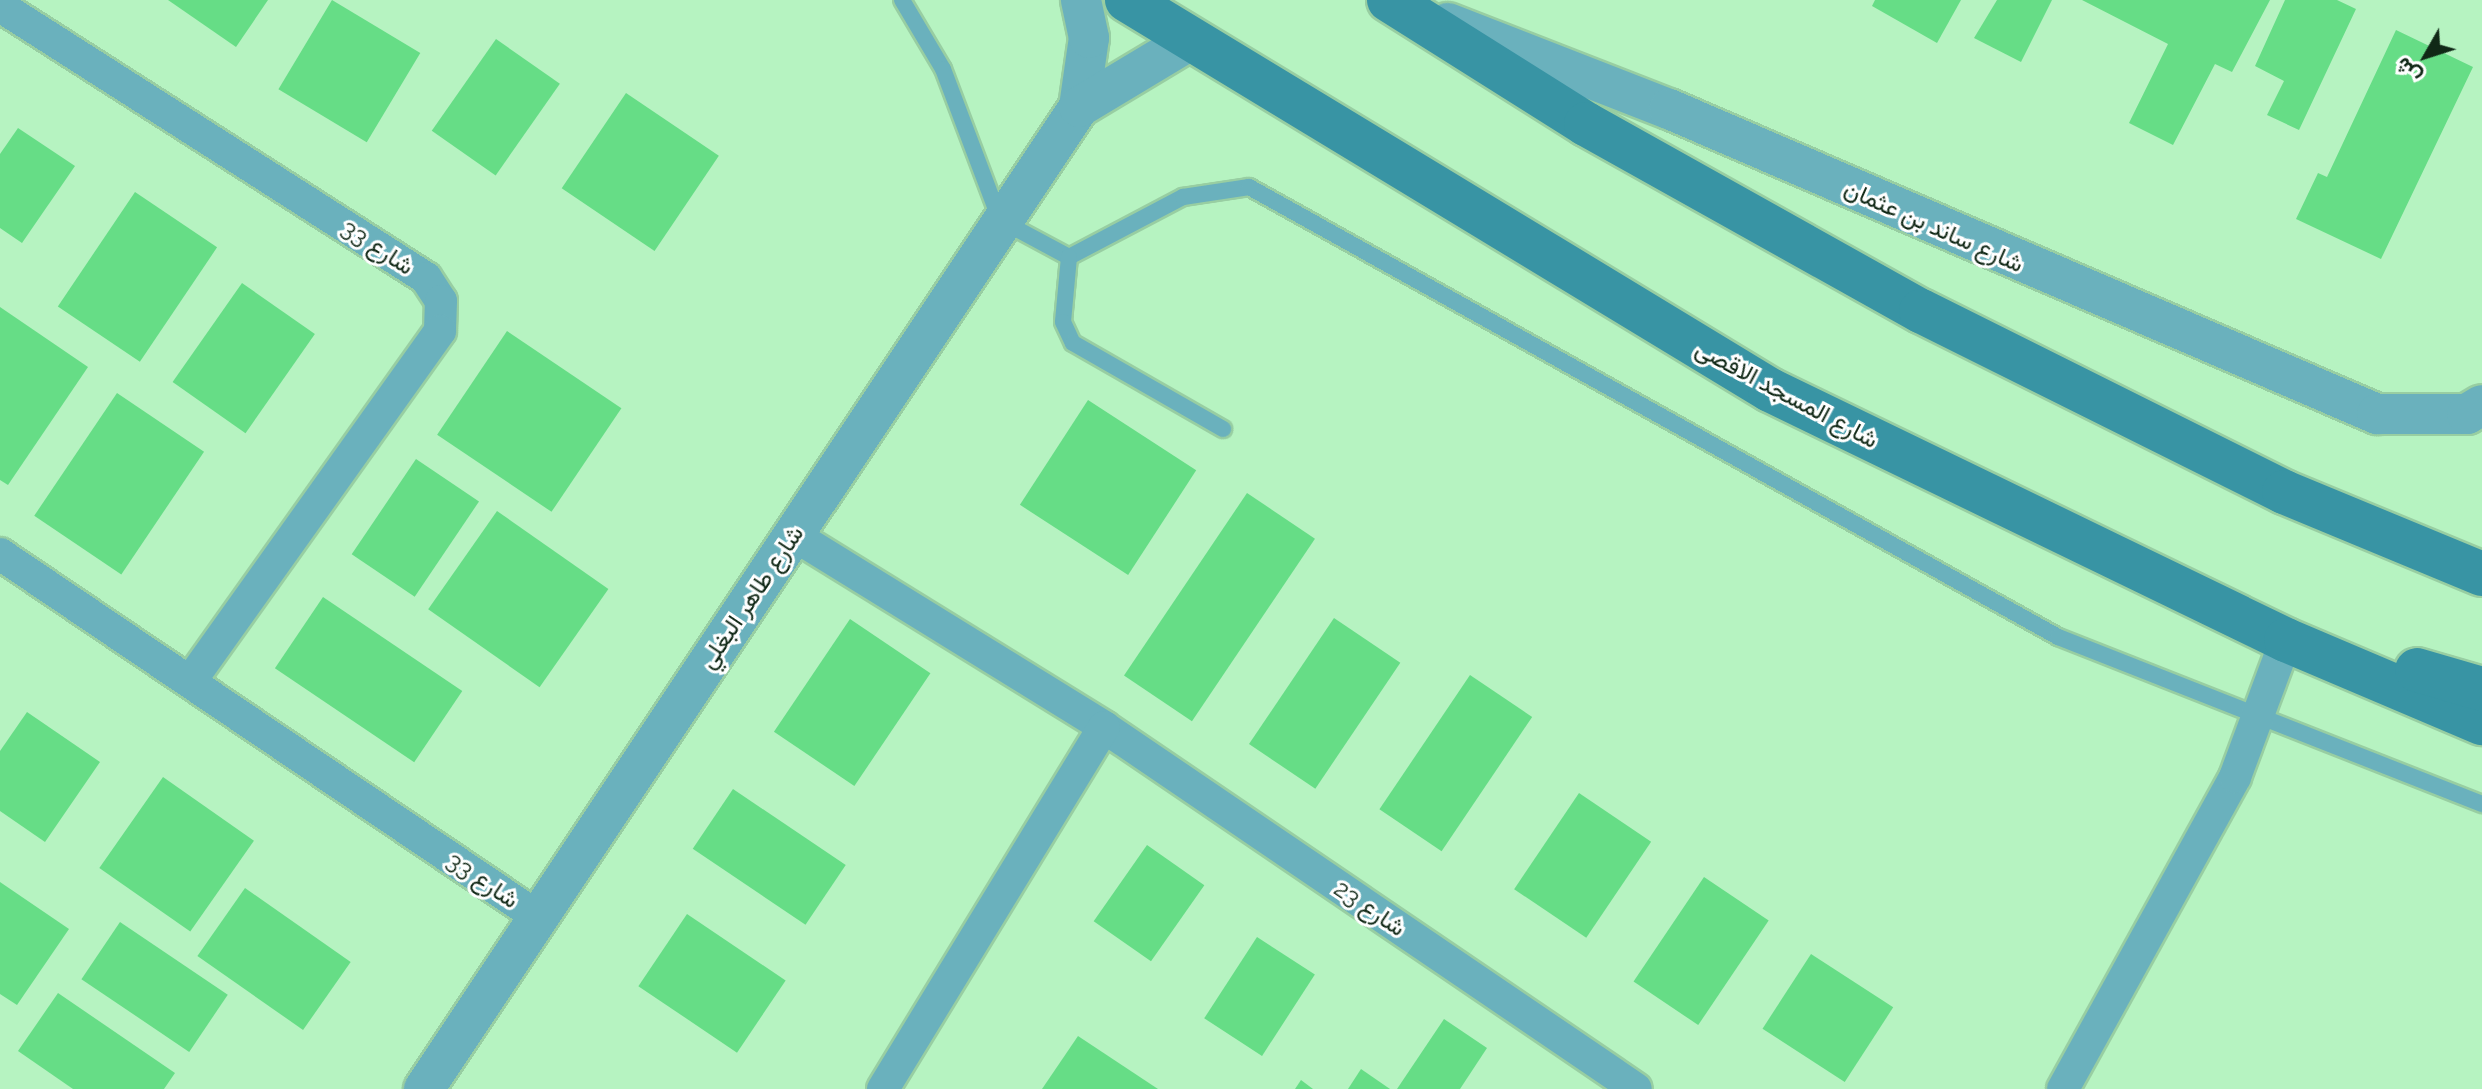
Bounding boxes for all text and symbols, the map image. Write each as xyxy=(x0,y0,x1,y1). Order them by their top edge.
north arrow xyxy=(2386,16,2466,96)
text: ش xyxy=(2389,53,2426,90)
street label: شارع ساند بن عثمان xyxy=(1840,174,2028,278)
street label: شارع 33 xyxy=(337,213,419,281)
street label: شارع المسجد الاقصى xyxy=(1691,334,1883,454)
street label: شارع طاهر البغلي xyxy=(693,520,809,674)
street label: شارع 33 xyxy=(442,846,524,914)
street label: شارع 23 xyxy=(1329,874,1411,942)

